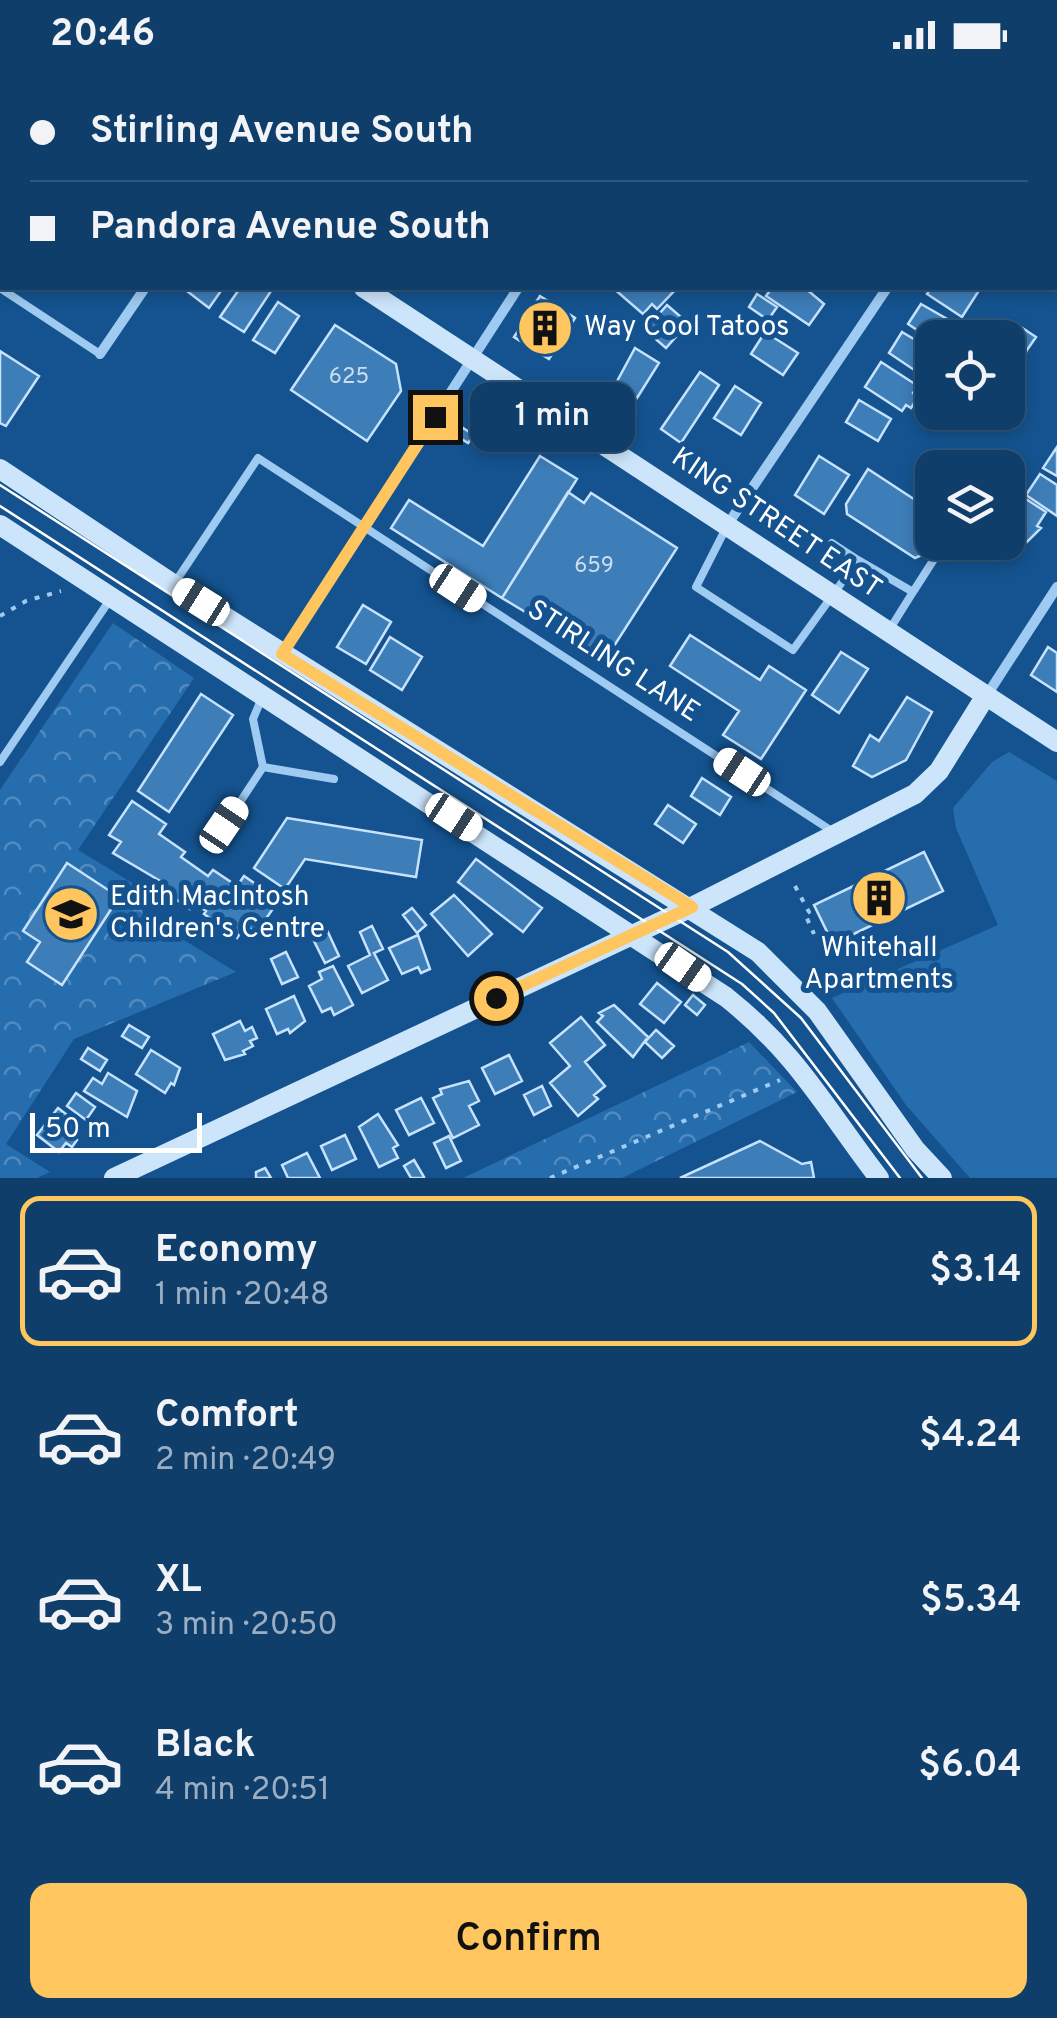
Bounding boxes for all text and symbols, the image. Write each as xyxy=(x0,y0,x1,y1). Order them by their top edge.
text: 20:46 xyxy=(50,11,155,60)
text: Stirling Avenue South xyxy=(90,108,474,157)
text: Pandora Avenue South xyxy=(90,204,491,253)
building icon: Way Cool Tatoos xyxy=(515,298,575,358)
place label: Way Cool Tatoos xyxy=(584,310,789,346)
map controls xyxy=(915,320,1025,560)
button: locate xyxy=(915,320,1025,430)
house number: 625 xyxy=(329,364,369,391)
callout: 1 min xyxy=(470,382,635,452)
route end xyxy=(413,395,458,440)
text: 1 min xyxy=(515,397,590,437)
street label: KING STREET EAST xyxy=(664,440,888,608)
button: layers xyxy=(915,450,1025,560)
house number: 659 xyxy=(574,553,614,580)
car xyxy=(425,559,491,617)
car xyxy=(168,573,234,631)
street label: STIRLING LANE xyxy=(520,593,706,731)
car xyxy=(709,743,775,801)
car xyxy=(421,788,487,846)
car xyxy=(195,792,253,858)
building icon: Whitehall Apartments xyxy=(849,868,909,928)
place label: Edith MacIntosh Children's Centre xyxy=(110,880,325,948)
school or university icon: Edith MacIntosh Children's Centre xyxy=(41,884,101,944)
place label: Whitehall Apartments xyxy=(804,931,954,999)
car xyxy=(650,938,716,996)
route start xyxy=(474,976,519,1021)
scale bar xyxy=(30,1108,202,1152)
text: 50 m xyxy=(45,1112,111,1148)
icon: car xyxy=(35,1226,125,1316)
text: Economy xyxy=(155,1227,317,1276)
text: $3.14 xyxy=(929,1247,1022,1296)
text: 1 min · 20:48 xyxy=(155,1276,330,1316)
icon: car xyxy=(35,1391,125,1481)
text: Comfort xyxy=(155,1392,299,1441)
text: $4.24 xyxy=(919,1412,1022,1461)
text: 2 min · 20:49 xyxy=(155,1441,336,1481)
icon: car xyxy=(35,1556,125,1646)
text: XL xyxy=(155,1557,202,1606)
text: $5.34 xyxy=(920,1577,1022,1626)
text: 3 min · 20:50 xyxy=(155,1606,338,1646)
icon: car xyxy=(35,1721,125,1811)
text: Black xyxy=(155,1722,255,1771)
text: $6.04 xyxy=(918,1742,1022,1791)
text: 4 min · 20:51 xyxy=(155,1771,330,1811)
button: Confirm xyxy=(30,1883,1027,1998)

